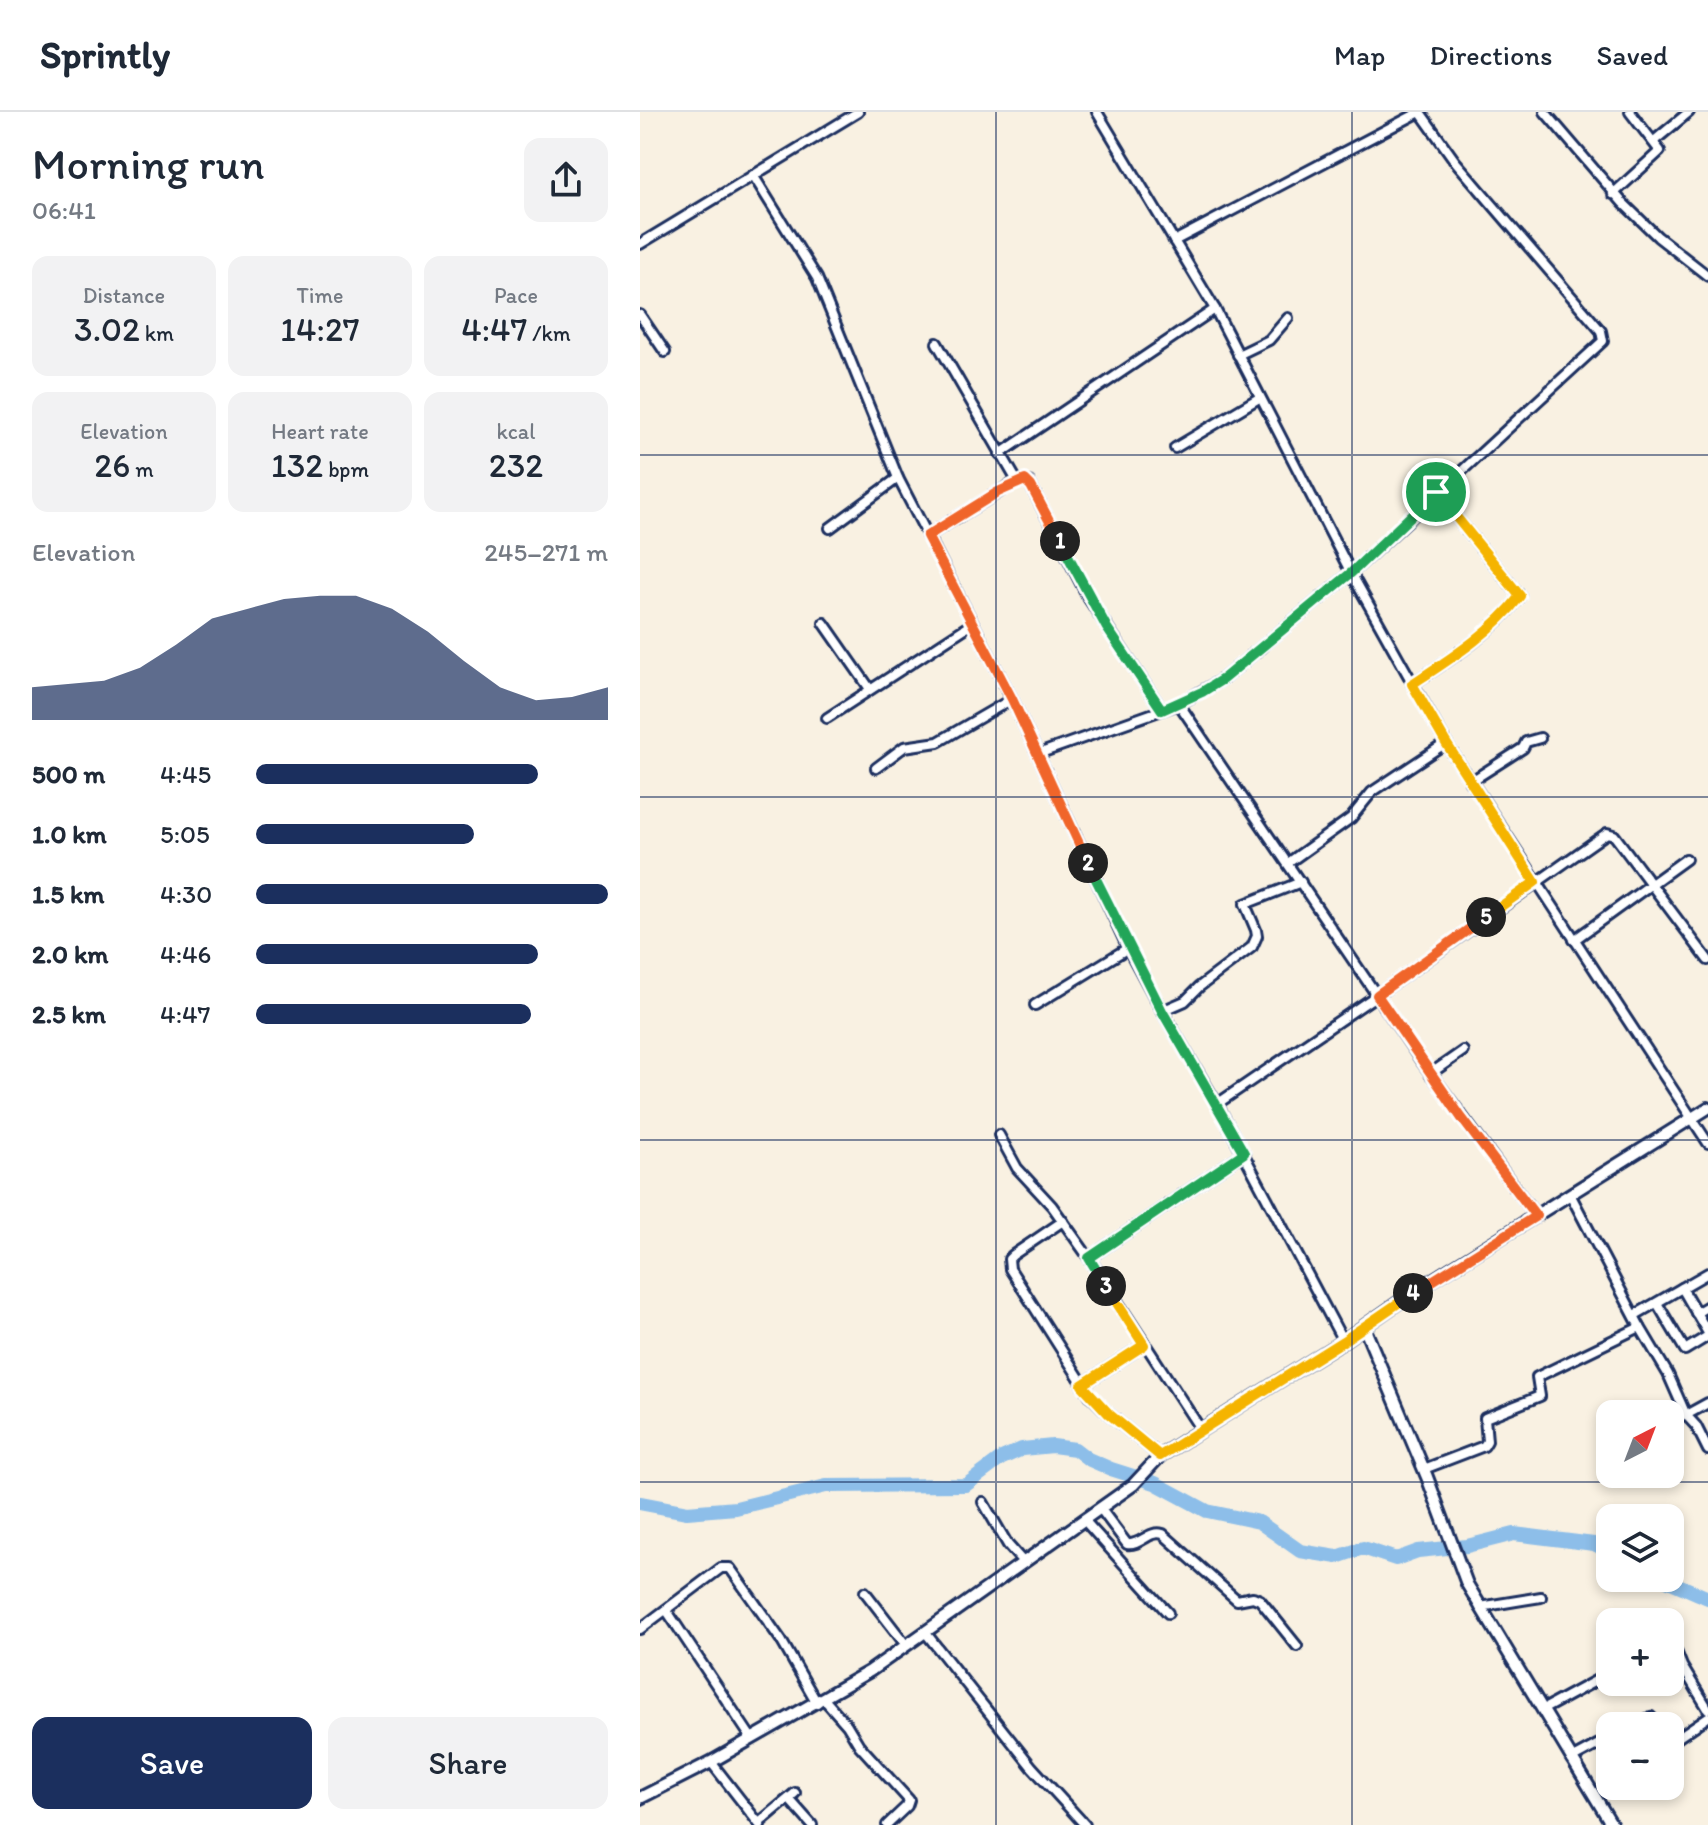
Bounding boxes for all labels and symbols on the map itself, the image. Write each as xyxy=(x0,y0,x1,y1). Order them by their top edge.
pin xyxy=(1402,458,1470,526)
pin: 1 xyxy=(1040,521,1080,561)
pin: 2 xyxy=(1068,843,1108,883)
pin: 5 xyxy=(1466,897,1506,937)
pin: 3 xyxy=(1086,1266,1126,1306)
pin: 4 xyxy=(1393,1273,1433,1313)
north arrow xyxy=(1596,1400,1684,1488)

